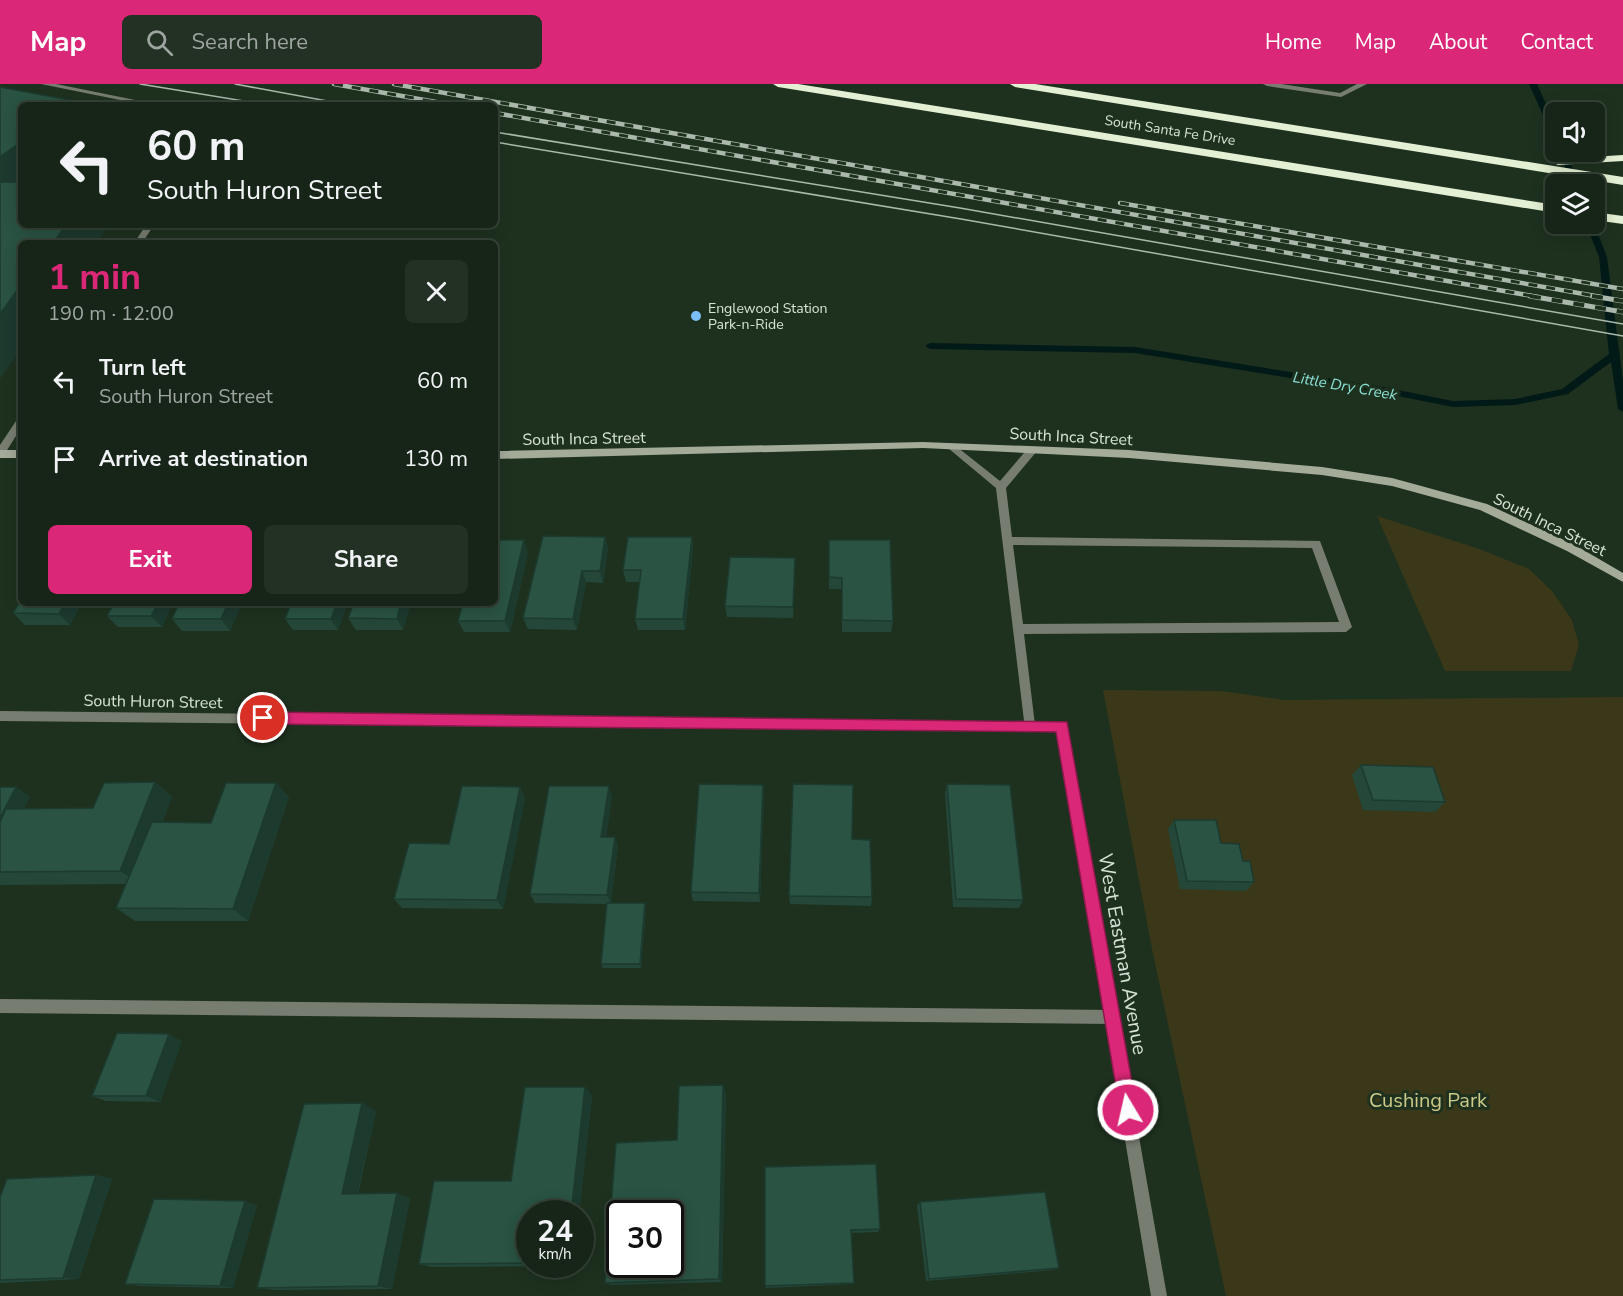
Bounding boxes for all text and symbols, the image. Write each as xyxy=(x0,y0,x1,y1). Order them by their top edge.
search box xyxy=(122,15,542,69)
text: Map xyxy=(30,23,86,61)
icon: search xyxy=(143,26,176,59)
text: Search here xyxy=(191,27,308,57)
text: Home xyxy=(1265,28,1322,56)
text: Map xyxy=(1355,28,1396,56)
text: About xyxy=(1429,28,1487,56)
text: Contact xyxy=(1520,28,1593,56)
map controls xyxy=(1545,102,1605,234)
button: sound xyxy=(1545,102,1605,162)
street label: South Santa Fe Drive xyxy=(1103,111,1237,150)
text: 60 m xyxy=(147,118,246,175)
icon: left xyxy=(48,126,126,204)
text: South Huron Street xyxy=(147,172,382,209)
button: layers xyxy=(1545,174,1605,234)
text: 1 min xyxy=(48,253,141,302)
button: close xyxy=(405,260,468,323)
place label: Englewood Station Park-n-Ride xyxy=(708,299,828,334)
text: 190 m · 12:00 xyxy=(48,300,174,327)
marker: Englewood Station Park-n-Ride xyxy=(689,309,703,323)
text: Turn left xyxy=(99,353,186,383)
icon: left xyxy=(48,365,81,398)
text: 60 m xyxy=(417,366,468,396)
water label: Little Dry Creek xyxy=(1291,367,1399,405)
text: South Huron Street xyxy=(99,383,273,410)
street label: South Inca Street xyxy=(1009,423,1133,451)
street label: South Inca Street xyxy=(522,427,646,451)
icon: arrive xyxy=(48,443,81,476)
text: Arrive at destination xyxy=(99,444,308,474)
text: 130 m xyxy=(404,444,468,474)
street label: South Inca Street xyxy=(1489,488,1610,562)
button: Exit xyxy=(48,525,252,594)
button: Share xyxy=(264,525,468,594)
street label: South Huron Street xyxy=(83,690,223,714)
pin xyxy=(237,692,288,743)
icon: arrive xyxy=(246,701,279,734)
street label: West Eastman Avenue xyxy=(1091,851,1154,1057)
position arrow xyxy=(1096,1078,1160,1142)
park label: Cushing Park xyxy=(1369,1087,1488,1114)
speed limit sign: 30 xyxy=(606,1200,684,1278)
text: 24 xyxy=(537,1211,573,1252)
text: km/h xyxy=(538,1244,572,1264)

